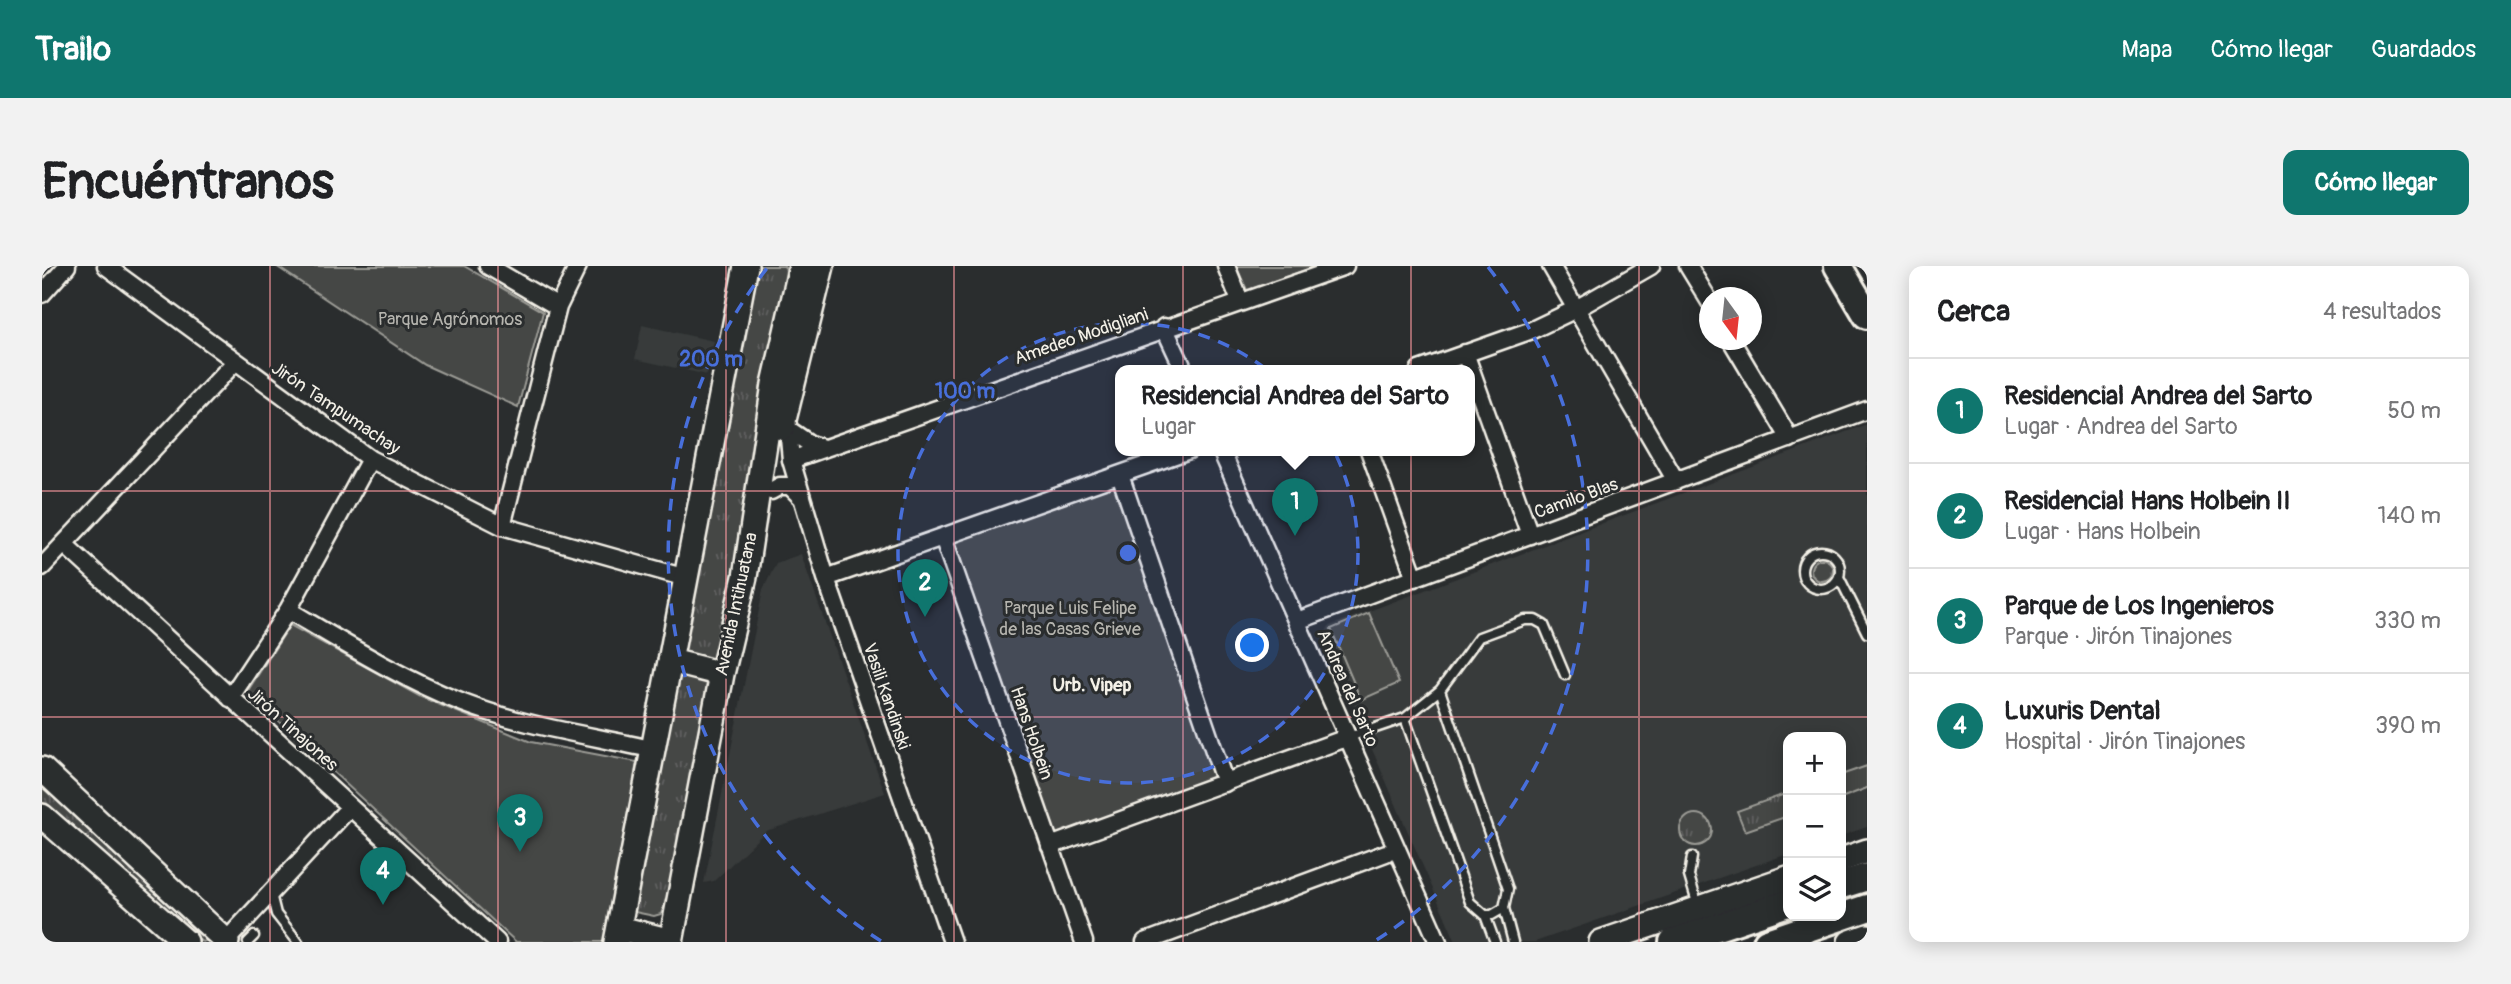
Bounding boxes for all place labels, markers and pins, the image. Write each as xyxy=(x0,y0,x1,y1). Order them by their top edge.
pin: 1 xyxy=(1272,478,1318,536)
centre of rings xyxy=(1116,541,1140,565)
pin: 2 xyxy=(902,559,948,617)
pin: 3 xyxy=(497,794,543,852)
pin: 4 xyxy=(360,847,406,905)

